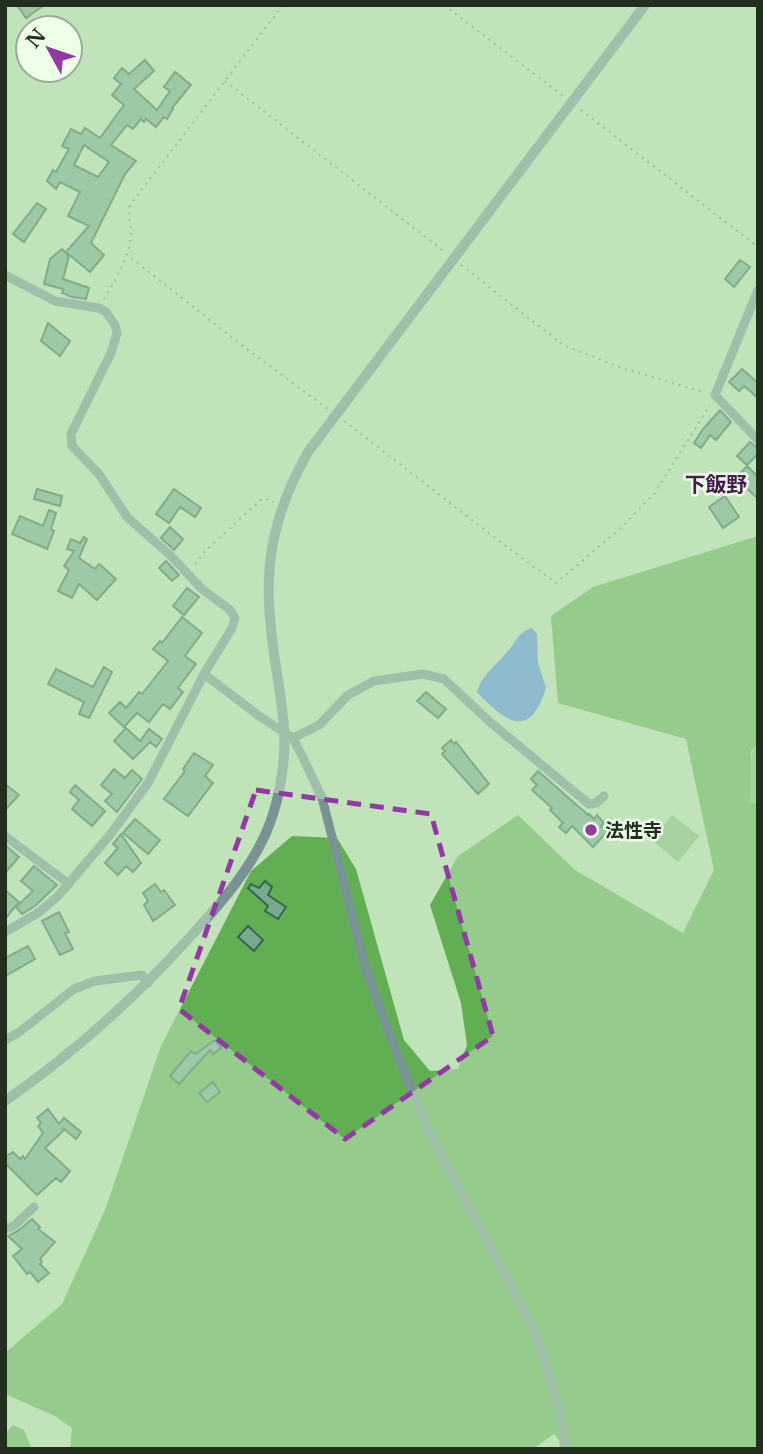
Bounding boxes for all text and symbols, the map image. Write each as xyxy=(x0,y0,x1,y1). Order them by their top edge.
north arrow xyxy=(14,14,84,84)
text: N xyxy=(22,24,51,53)
district label: 下飯野 xyxy=(685,472,748,498)
place label: 法性寺 xyxy=(605,819,662,842)
marker: 法性寺 xyxy=(583,822,599,838)

